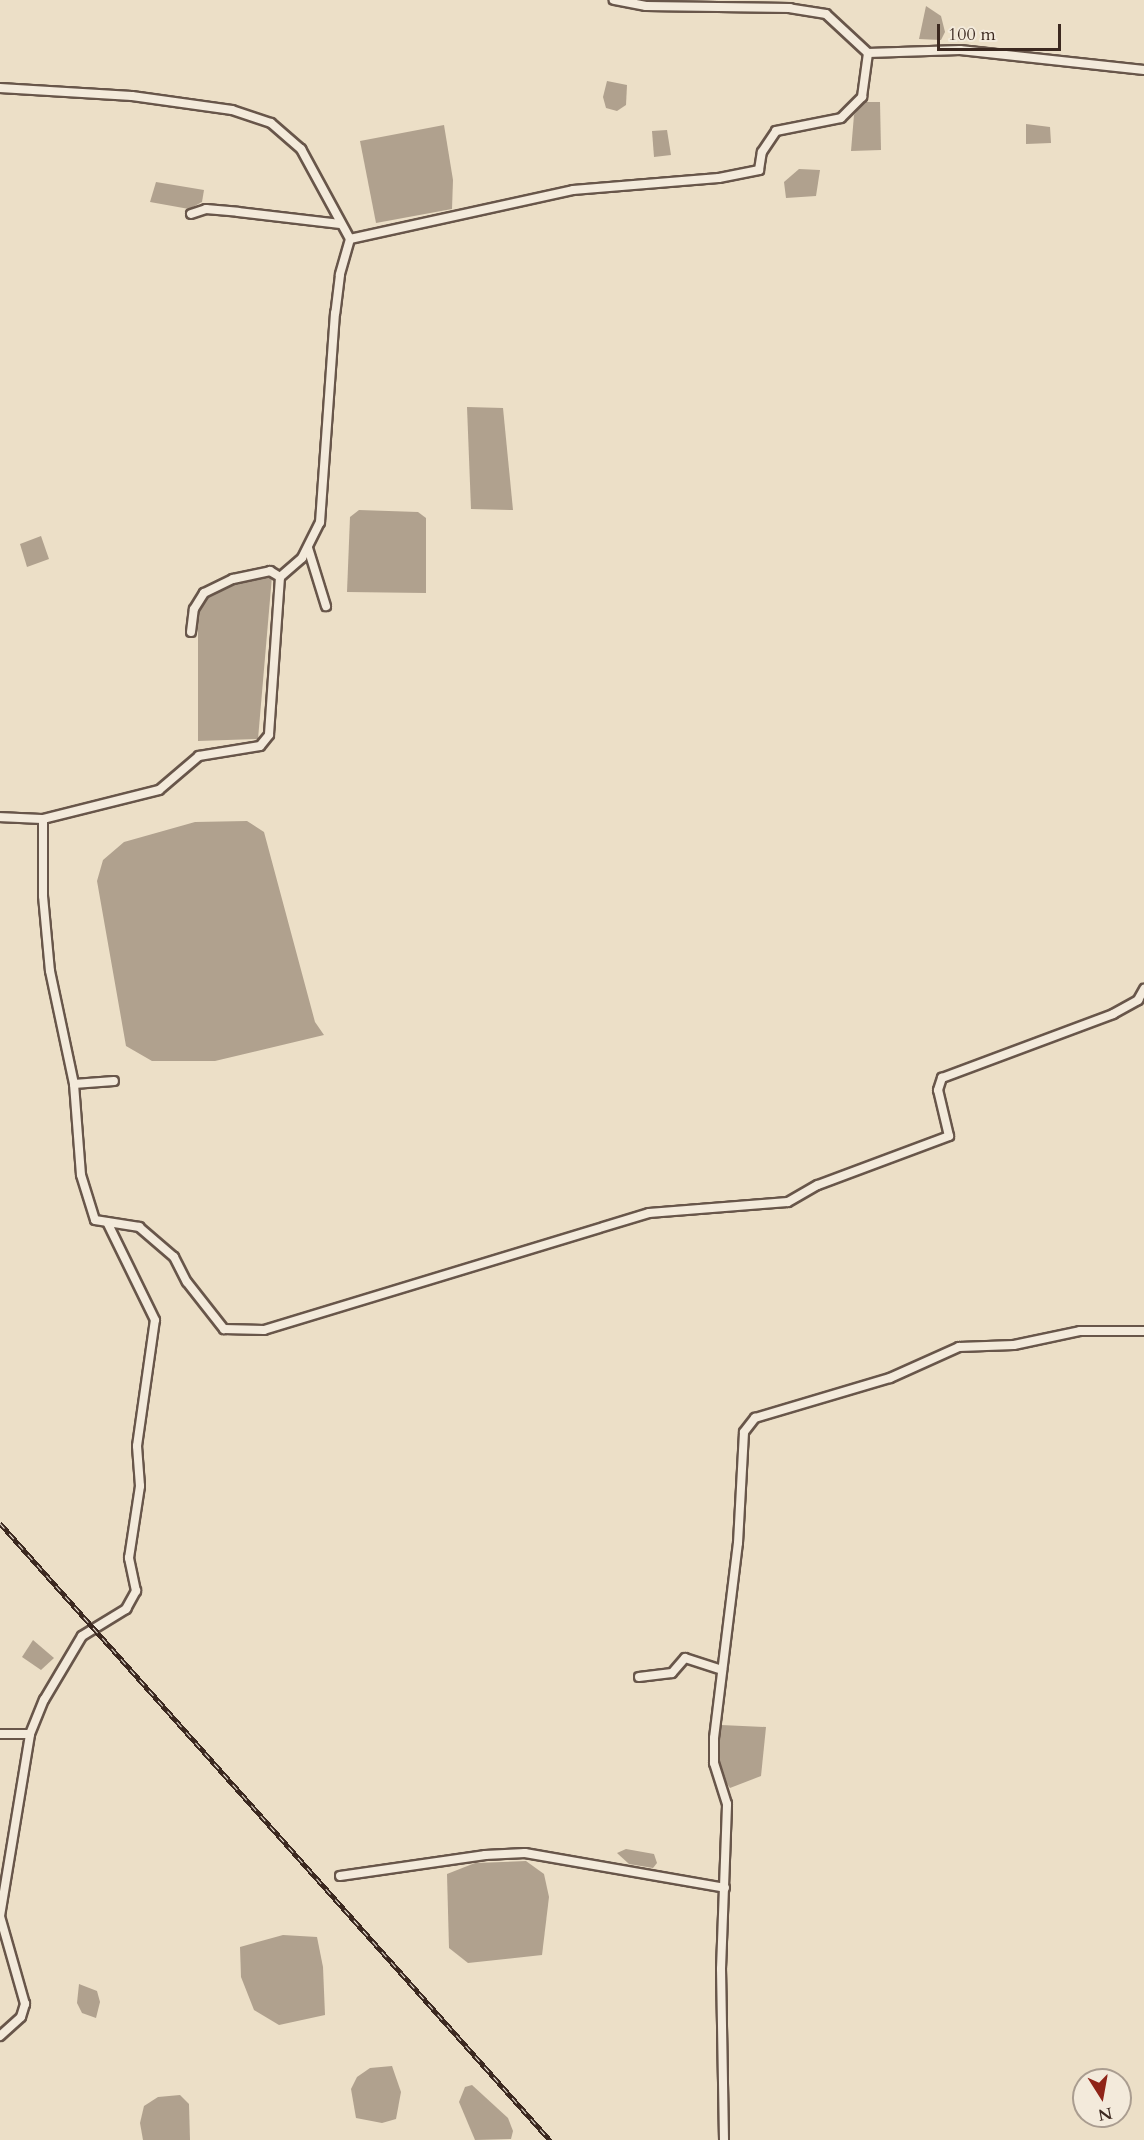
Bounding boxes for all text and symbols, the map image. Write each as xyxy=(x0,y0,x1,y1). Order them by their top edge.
scale bar xyxy=(940,12,1064,50)
text: 100 m xyxy=(948,22,996,47)
north arrow xyxy=(1072,2068,1132,2128)
text: N xyxy=(1096,2102,1114,2126)

